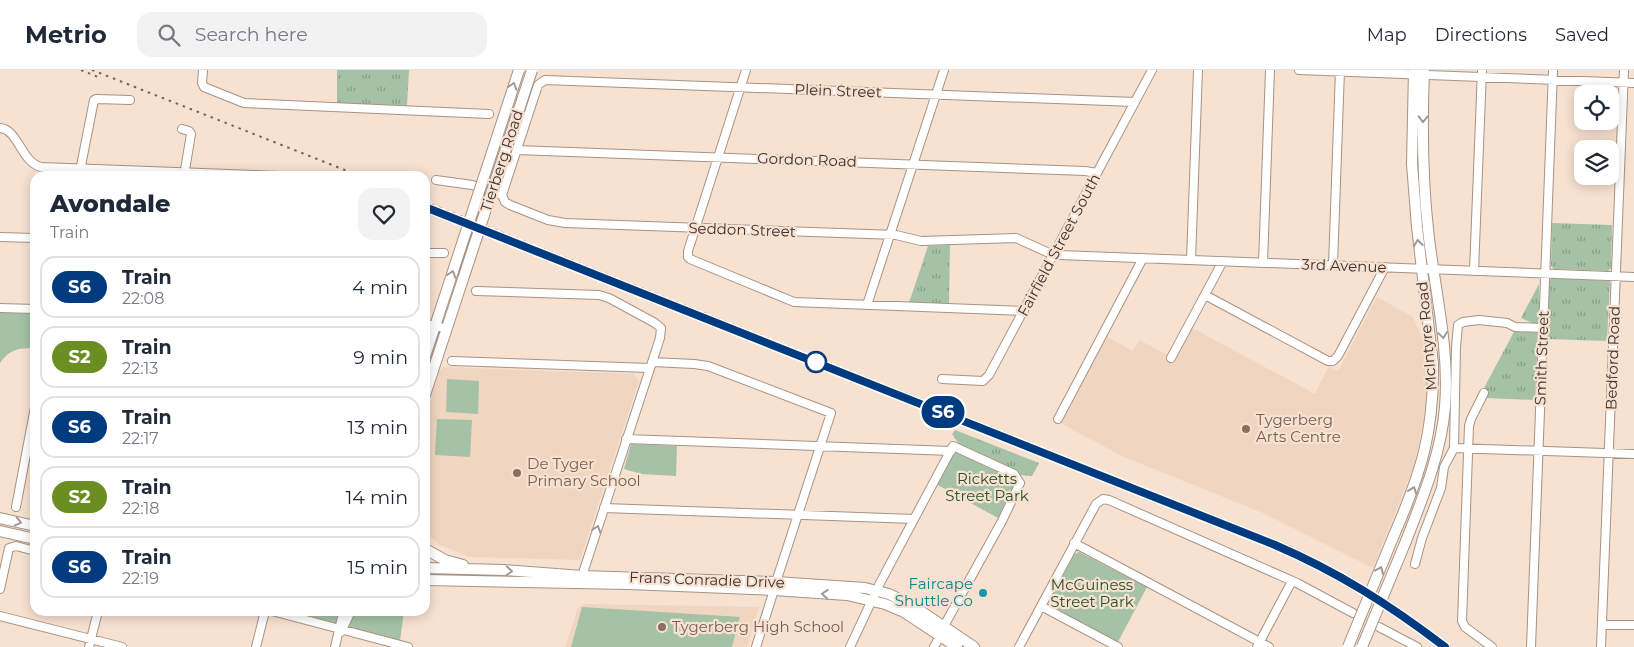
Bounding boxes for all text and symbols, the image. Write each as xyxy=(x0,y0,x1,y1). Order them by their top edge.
search box xyxy=(137,12,487,57)
text: Metrio xyxy=(25,20,107,49)
icon: search xyxy=(155,21,183,49)
text: Search here xyxy=(195,23,308,46)
text: Map xyxy=(1367,24,1407,46)
text: Directions xyxy=(1435,24,1527,46)
text: Saved xyxy=(1555,24,1609,46)
street label: Plein Street xyxy=(794,79,882,102)
one-way arrow xyxy=(508,83,518,91)
map controls xyxy=(1574,85,1619,185)
button: locate xyxy=(1574,85,1619,130)
street label: Tierberg Road xyxy=(476,107,527,214)
one-way arrow xyxy=(1418,115,1429,123)
button: layers xyxy=(1574,140,1619,185)
street label: Gordon Road xyxy=(757,148,857,171)
street label: Fairfield Street South xyxy=(1013,170,1104,319)
button: heart xyxy=(358,188,410,240)
text: Avondale xyxy=(50,189,170,218)
street label: Seddon Street xyxy=(688,218,796,241)
text: Train xyxy=(50,223,89,242)
one-way arrow xyxy=(1414,239,1424,248)
street label: 3rd Avenue xyxy=(1301,255,1387,276)
text: Train xyxy=(122,266,172,289)
one-way arrow xyxy=(446,270,456,279)
text: S6 xyxy=(68,276,91,298)
text: 4 min xyxy=(352,276,408,299)
street label: McIntyre Road xyxy=(1412,281,1441,391)
text: 22:08 xyxy=(122,289,164,308)
street label: Bedford Road xyxy=(1601,306,1624,410)
street label: Smith Street xyxy=(1530,310,1553,406)
one-way arrow xyxy=(1437,330,1447,339)
text: Train xyxy=(122,336,172,359)
text: S2 xyxy=(68,346,91,368)
text: 9 min xyxy=(353,346,408,369)
unlabelled marker xyxy=(805,351,827,373)
text: 22:13 xyxy=(122,359,158,378)
line badge: S6 xyxy=(920,396,966,428)
text: S6 xyxy=(932,401,954,423)
text: Train xyxy=(122,406,172,429)
place label: Tygerberg Arts Centre xyxy=(1256,410,1341,446)
text: S6 xyxy=(68,416,91,438)
text: 13 min xyxy=(347,416,408,439)
marker: Tygerberg Arts Centre xyxy=(1240,423,1252,435)
text: 22:17 xyxy=(122,429,159,448)
place label: De Tyger Primary School xyxy=(527,454,641,490)
marker: De Tyger Primary School xyxy=(511,467,523,479)
park label: Ricketts Street Park xyxy=(945,469,1029,505)
text: Train xyxy=(122,476,172,499)
text: S2 xyxy=(68,486,91,508)
text: 14 min xyxy=(345,486,408,509)
one-way arrow xyxy=(1407,486,1417,495)
text: 22:18 xyxy=(122,499,160,518)
one-way arrow xyxy=(13,516,22,527)
one-way arrow xyxy=(591,526,601,534)
text: Train xyxy=(122,546,172,569)
text: S6 xyxy=(68,556,91,578)
text: 15 min xyxy=(347,556,408,579)
one-way arrow xyxy=(505,565,513,576)
one-way arrow xyxy=(1373,566,1384,575)
street label: Frans Conradie Drive xyxy=(629,567,785,592)
text: 22:19 xyxy=(122,569,159,588)
place label: Faircape Shuttle Co xyxy=(895,574,973,610)
park label: McGuiness Street Park xyxy=(1050,575,1134,611)
marker: Faircape Shuttle Co xyxy=(977,587,989,599)
one-way arrow xyxy=(820,588,828,599)
place label: Tygerberg High School xyxy=(672,617,844,636)
marker: Tygerberg High School xyxy=(656,621,668,633)

